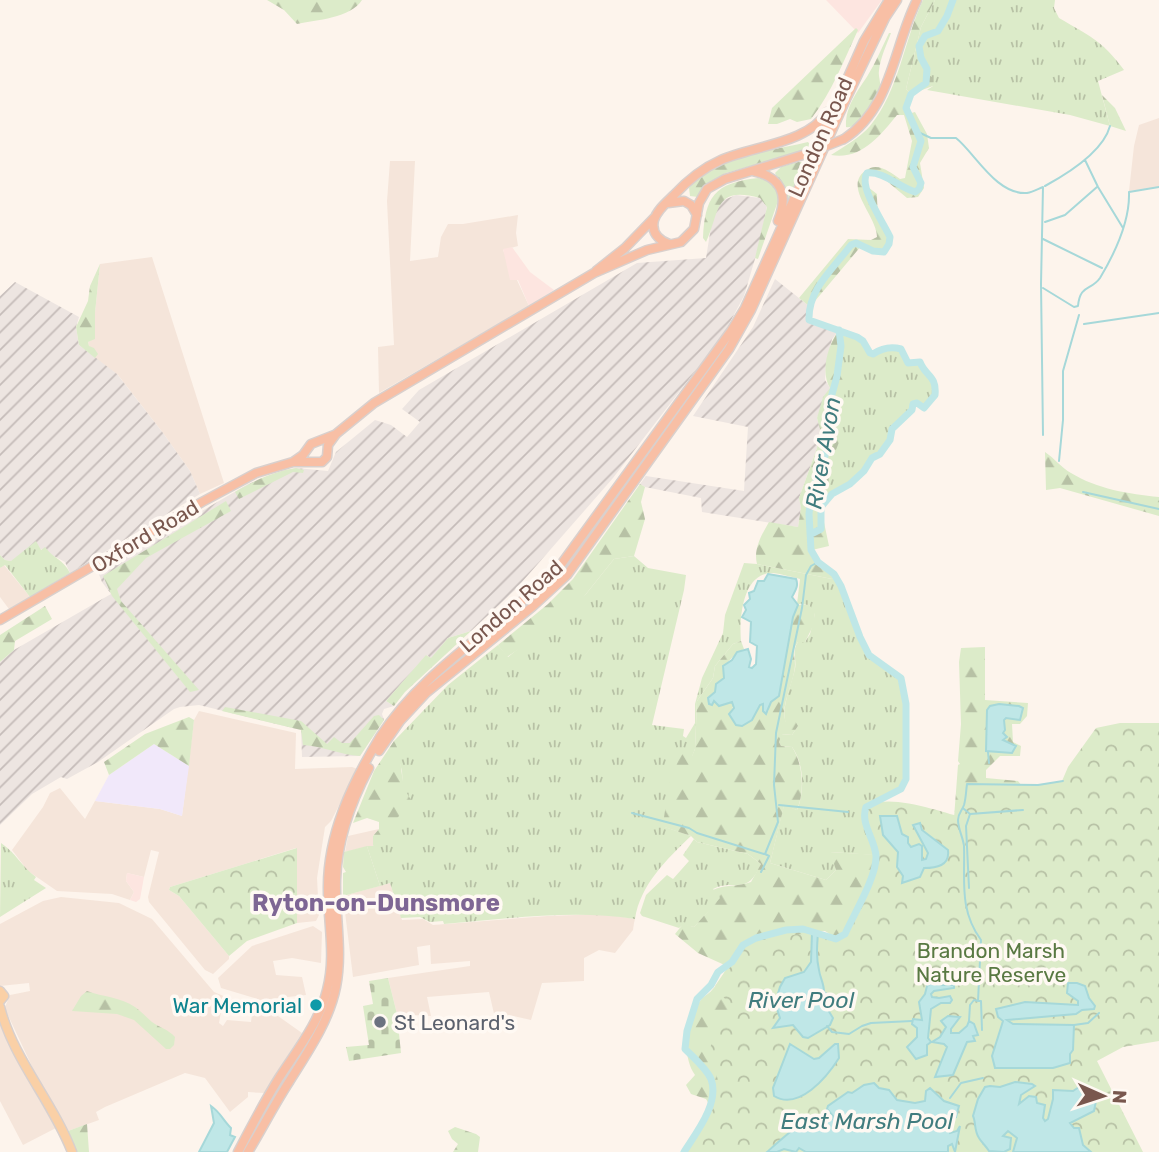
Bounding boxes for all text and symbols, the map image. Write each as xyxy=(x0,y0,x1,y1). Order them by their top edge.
street label: London Road xyxy=(782,73,858,201)
water label: River Avon xyxy=(799,395,847,511)
street label: Oxford Road xyxy=(87,494,203,578)
street label: London Road xyxy=(454,554,568,658)
district label: Ryton-on-Dunsmore xyxy=(252,889,500,917)
park label: Brandon Marsh Nature Reserve xyxy=(916,938,1066,987)
water label: River Pool xyxy=(748,986,855,1014)
place label: War Memorial xyxy=(172,993,302,1018)
marker: War Memorial xyxy=(308,997,324,1013)
place label: St Leonard's xyxy=(394,1010,515,1035)
marker: St Leonard's xyxy=(372,1014,388,1030)
north arrow xyxy=(1068,1061,1138,1131)
text: N xyxy=(1108,1089,1131,1104)
water label: East Marsh Pool xyxy=(781,1107,954,1135)

